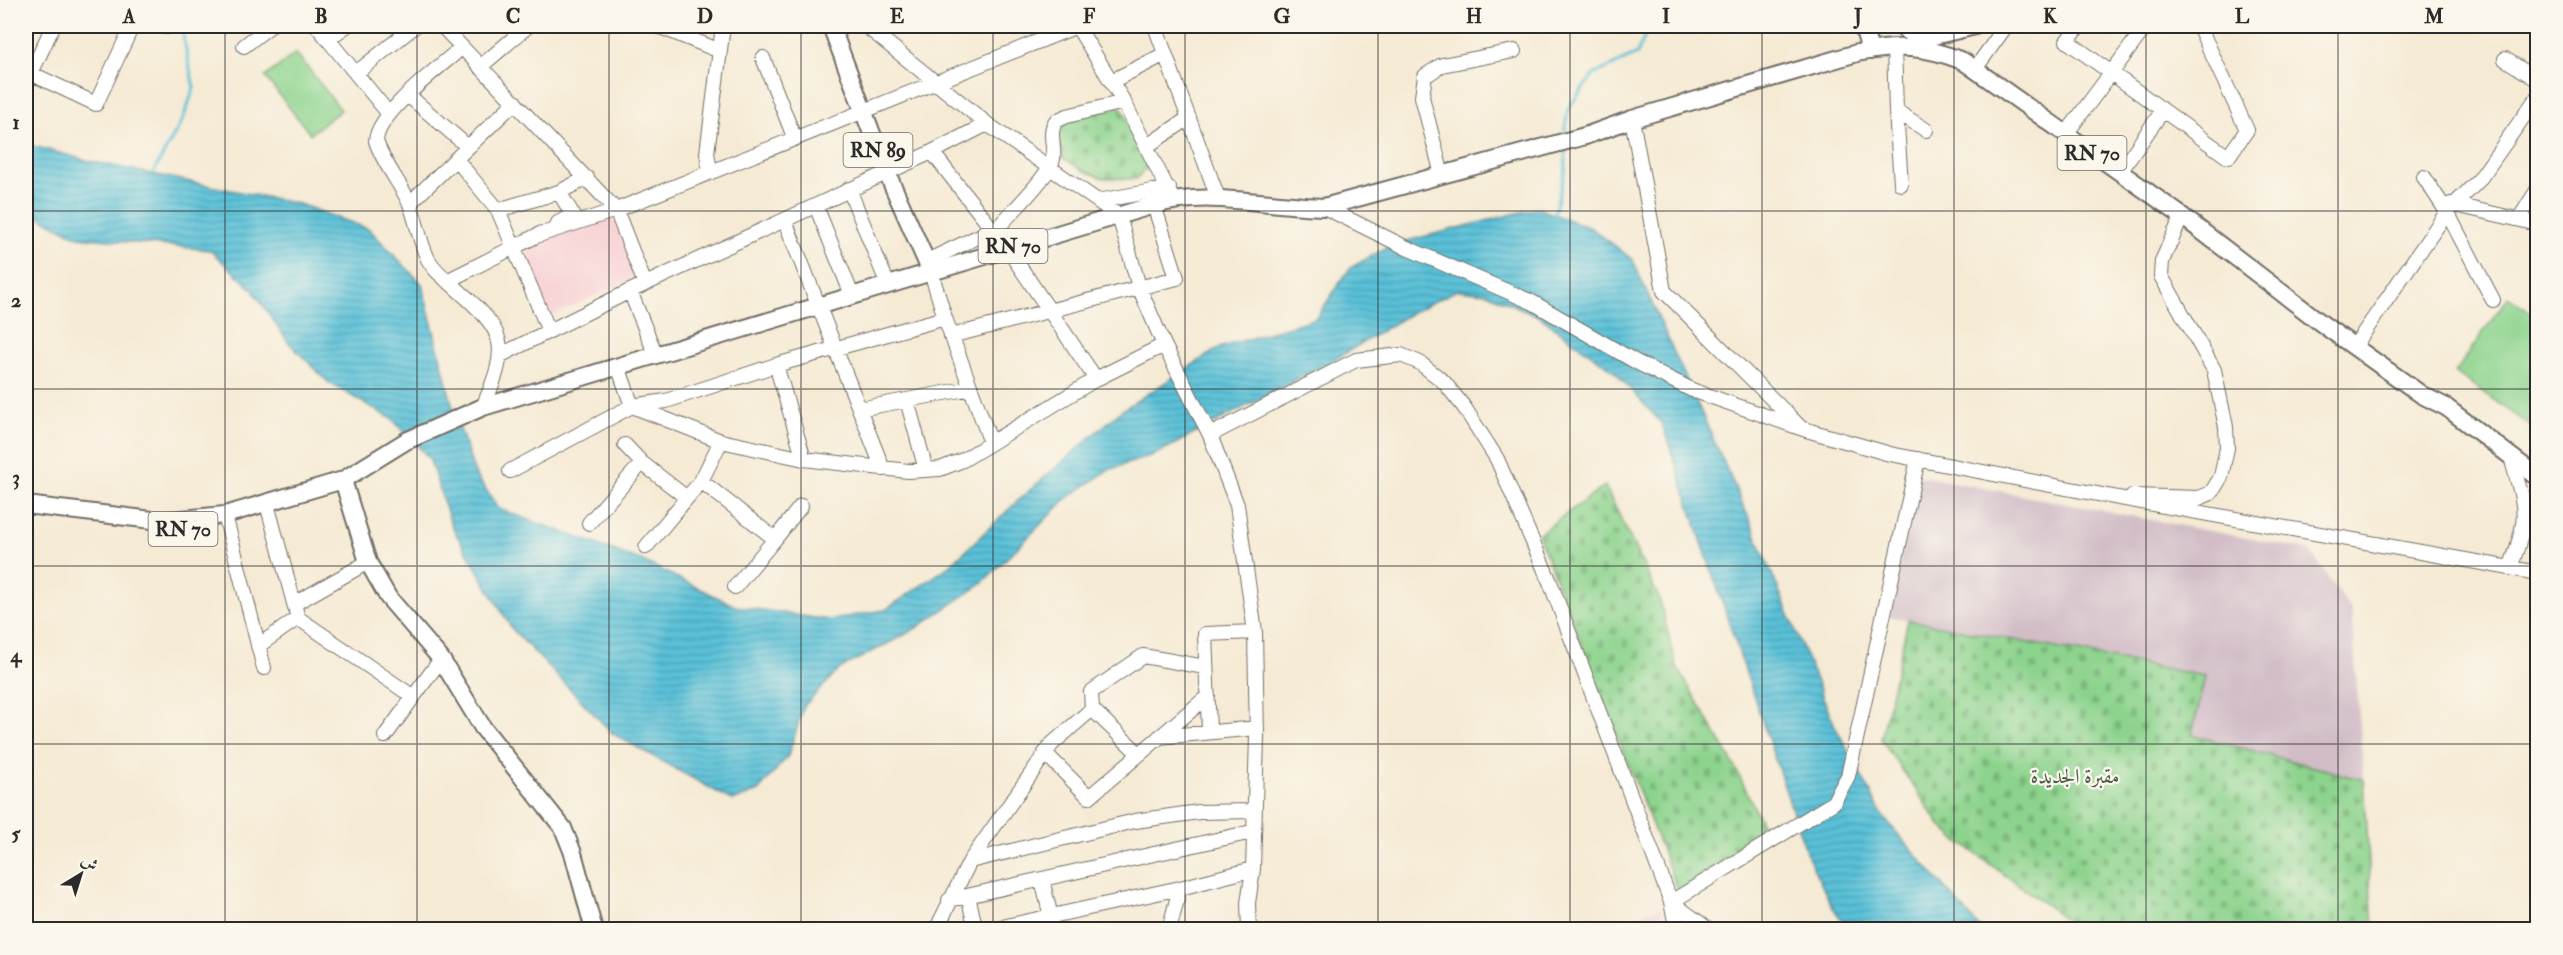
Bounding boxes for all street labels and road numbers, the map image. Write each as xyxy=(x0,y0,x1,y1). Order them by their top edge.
road number: RN 89 xyxy=(844,133,912,167)
road number: RN 70 xyxy=(2058,136,2126,170)
road number: RN 70 xyxy=(978,229,1048,263)
road number: RN 70 xyxy=(148,512,218,546)

